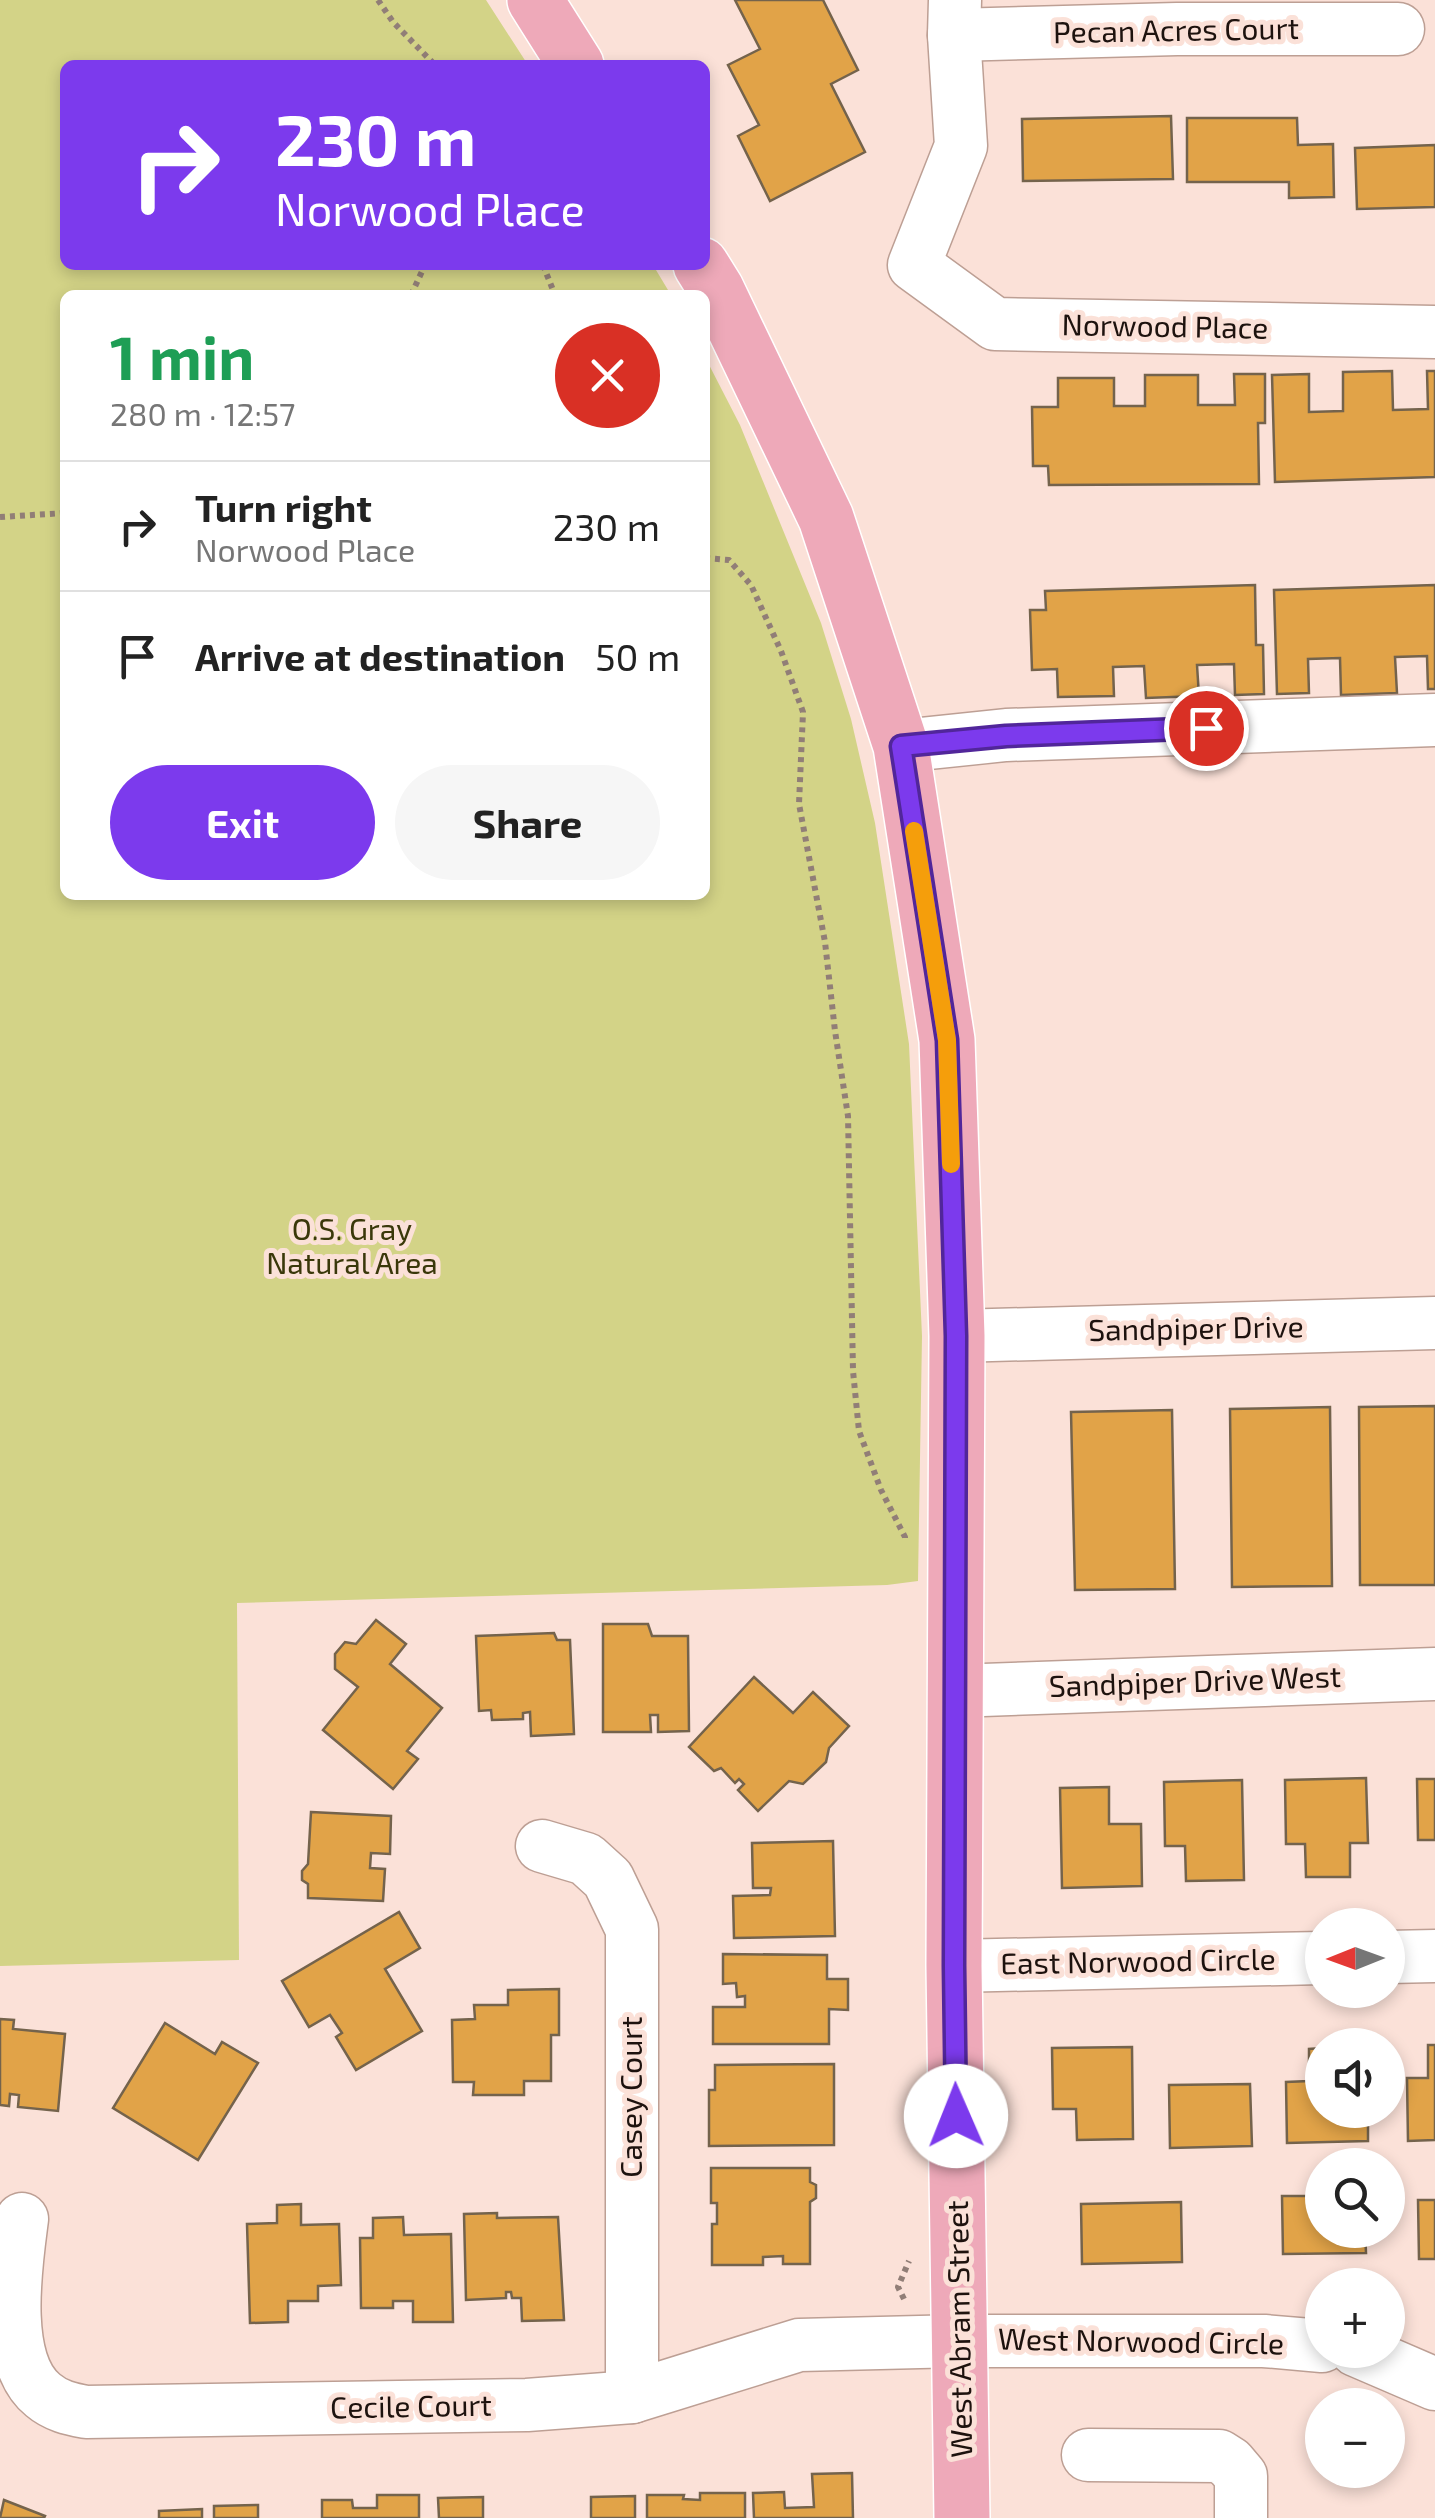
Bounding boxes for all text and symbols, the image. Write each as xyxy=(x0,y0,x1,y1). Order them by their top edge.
street label: Pecan Acres Court xyxy=(1053,9,1299,49)
text: 230 m xyxy=(275,96,476,180)
icon: right xyxy=(110,100,240,230)
text: Norwood Place xyxy=(275,181,585,235)
street label: Norwood Place xyxy=(1062,305,1269,345)
text: 1 min xyxy=(110,320,254,392)
button: close xyxy=(555,323,660,428)
text: 280 m · 12:57 xyxy=(110,394,296,432)
text: Turn right xyxy=(195,484,372,530)
icon: right xyxy=(110,499,165,554)
text: 230 m xyxy=(553,503,660,549)
text: Norwood Place xyxy=(195,530,415,568)
icon: arrive xyxy=(110,629,165,684)
text: Arrive at destination xyxy=(195,633,565,679)
text: 50 m xyxy=(595,633,680,679)
pin xyxy=(1164,686,1249,771)
icon: arrive xyxy=(1179,701,1234,756)
button: Exit xyxy=(110,765,375,880)
button: Share xyxy=(395,765,660,880)
park label: O.S. Gray Natural Area xyxy=(266,1210,438,1280)
street label: Sandpiper Drive xyxy=(1088,1307,1304,1347)
street label: Sandpiper Drive West xyxy=(1048,1657,1342,1703)
north arrow xyxy=(1305,1908,1405,2008)
map controls xyxy=(1305,1908,1405,2488)
street label: East Norwood Circle xyxy=(1000,1940,1276,1980)
street label: Casey Court xyxy=(612,2016,648,2178)
button: sound xyxy=(1305,2028,1405,2128)
position arrow xyxy=(904,2064,1008,2168)
button: search xyxy=(1305,2148,1405,2248)
street label: West Abram Street xyxy=(938,2200,978,2458)
button: + xyxy=(1305,2268,1405,2368)
street label: West Norwood Circle xyxy=(998,2320,1284,2360)
street label: Cecile Court xyxy=(330,2386,492,2424)
button: − xyxy=(1305,2388,1405,2488)

